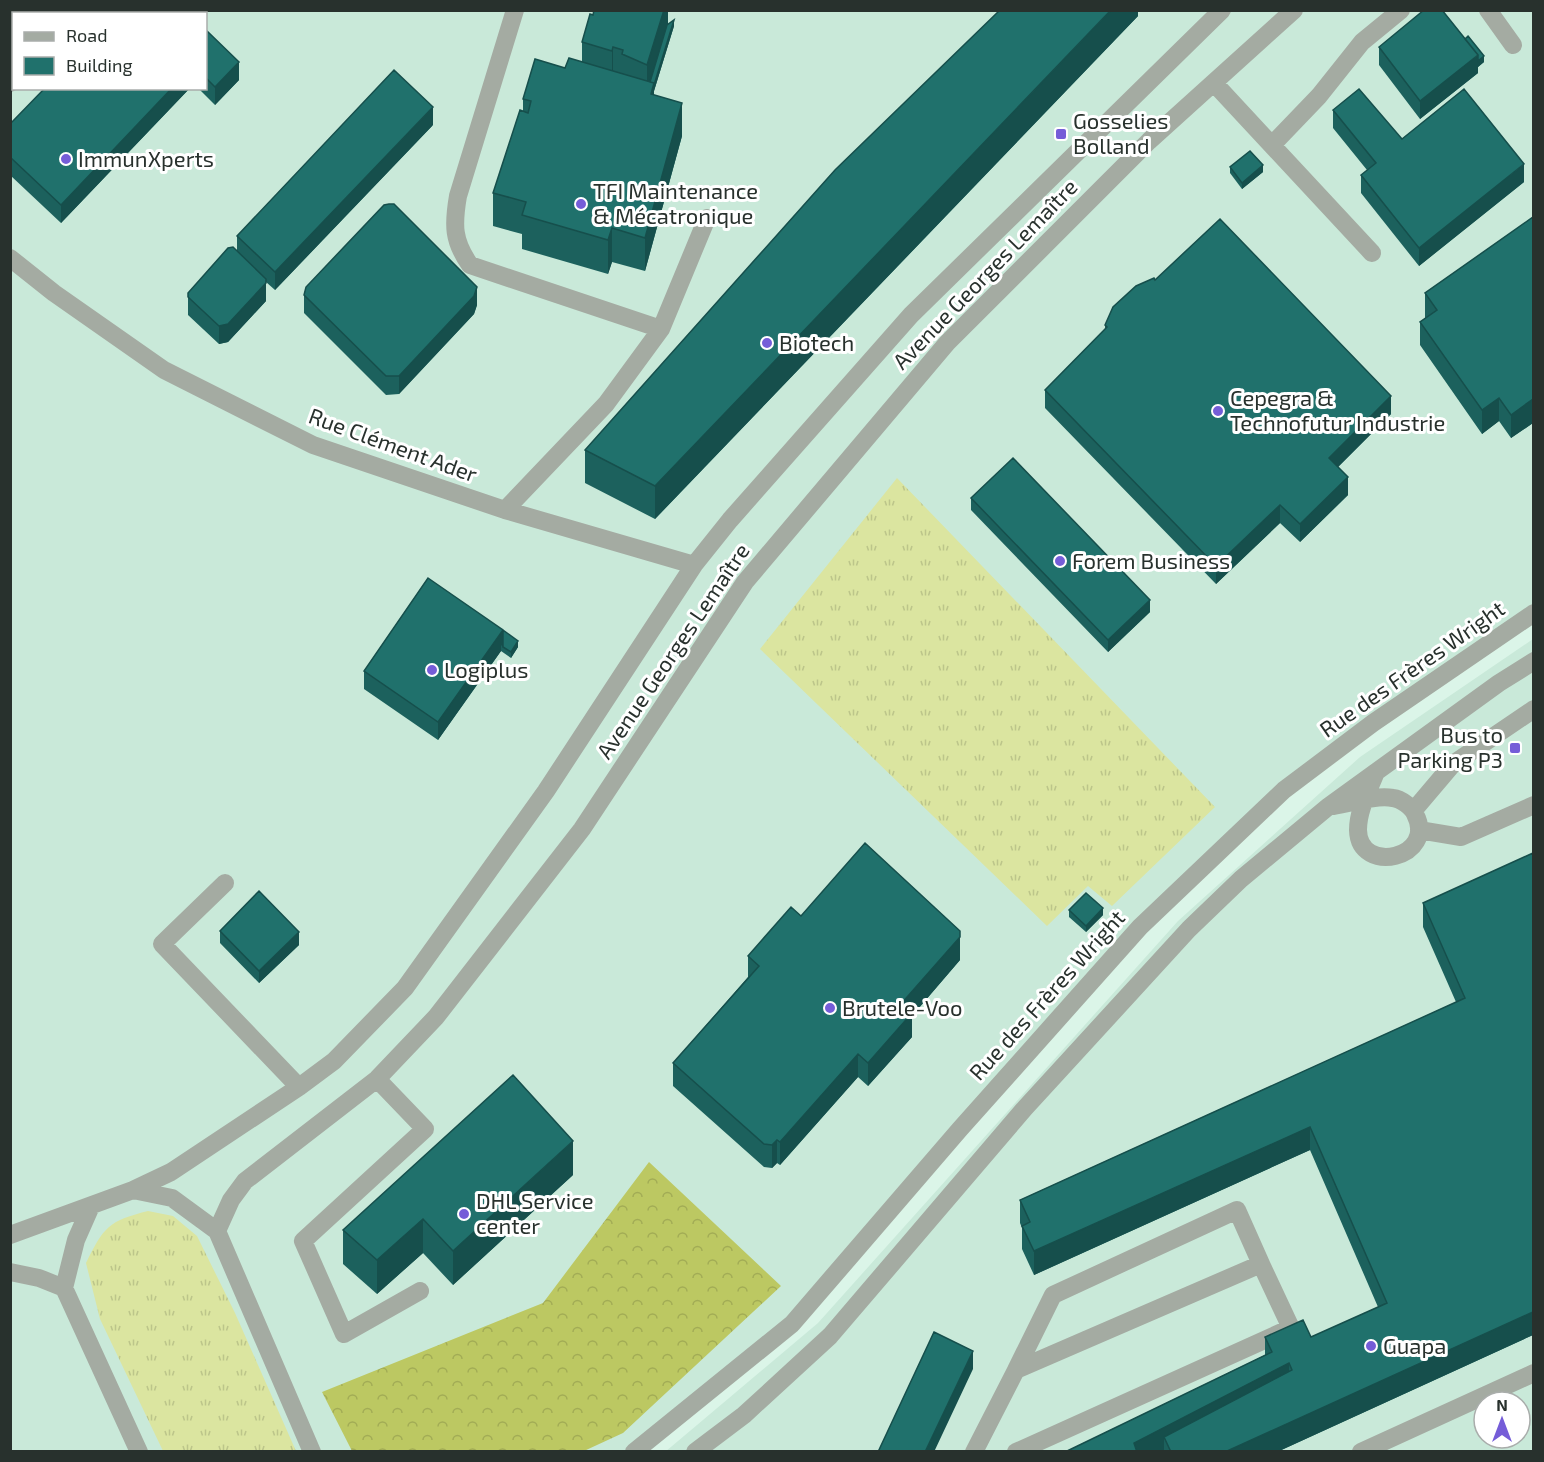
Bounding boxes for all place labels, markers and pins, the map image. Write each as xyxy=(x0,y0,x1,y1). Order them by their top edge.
place label: Gosselies Bolland xyxy=(1073,107,1168,158)
marker: Gosselies Bolland xyxy=(1054,127,1068,141)
place label: ImmunXperts xyxy=(78,145,214,171)
marker: ImmunXperts xyxy=(59,152,73,166)
place label: TFI Maintenance & Mécatronique xyxy=(593,177,758,228)
marker: TFI Maintenance & Mécatronique xyxy=(574,197,588,211)
place label: Biotech xyxy=(779,329,854,355)
marker: Biotech xyxy=(760,336,774,350)
place label: Cepegra & Technofutur Industrie xyxy=(1230,384,1445,435)
marker: Cepegra & Technofutur Industrie xyxy=(1211,404,1225,418)
place label: Forem Business xyxy=(1072,547,1230,573)
marker: Forem Business xyxy=(1053,554,1067,568)
place label: Logiplus xyxy=(444,656,529,682)
marker: Logiplus xyxy=(425,663,439,677)
place label: Bus to Parking P3 xyxy=(1397,721,1503,772)
marker: Bus to Parking P3 xyxy=(1508,741,1522,755)
place label: Brutele-Voo xyxy=(842,994,962,1020)
marker: Brutele-Voo xyxy=(823,1001,837,1015)
place label: DHL Service center xyxy=(476,1187,594,1238)
marker: DHL Service center xyxy=(457,1207,471,1221)
place label: Guapa xyxy=(1383,1332,1446,1358)
marker: Guapa xyxy=(1364,1339,1378,1353)

